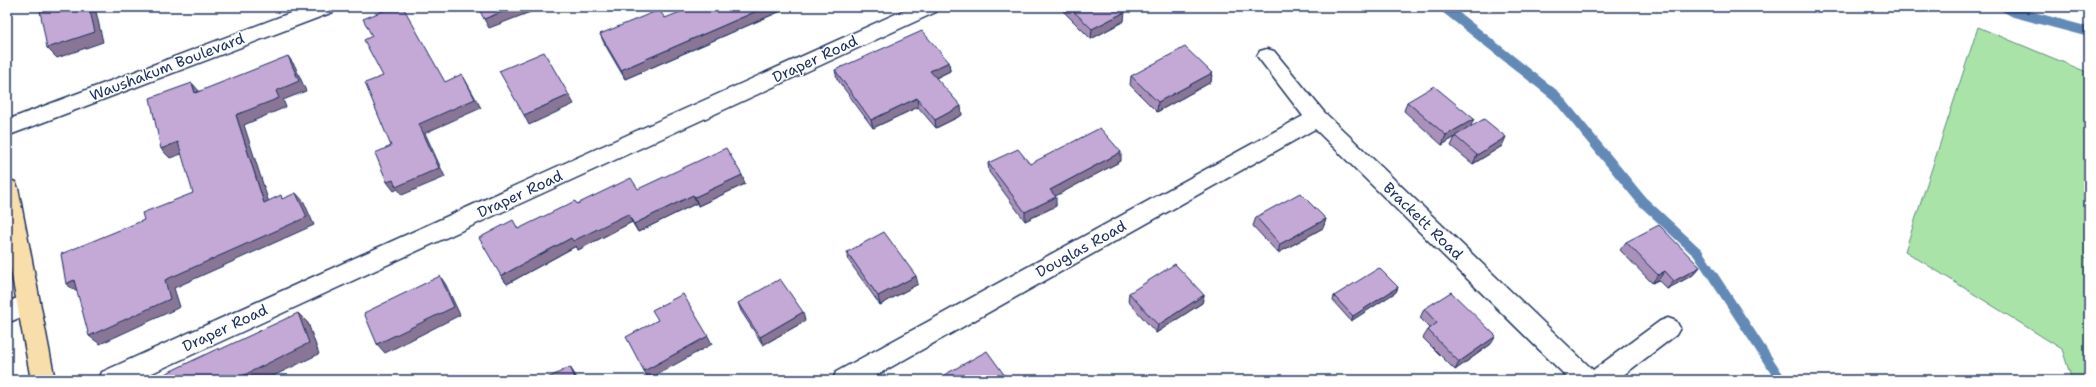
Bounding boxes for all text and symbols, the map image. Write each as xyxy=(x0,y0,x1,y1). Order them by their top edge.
street label: Waushakum Boulevard xyxy=(87,28,248,106)
street label: Draper Road xyxy=(769,30,861,87)
street label: Draper Road xyxy=(474,165,566,222)
street label: Brackett Road xyxy=(1379,178,1467,264)
street label: Douglas Road xyxy=(1032,216,1130,282)
street label: Draper Road xyxy=(179,299,271,356)

